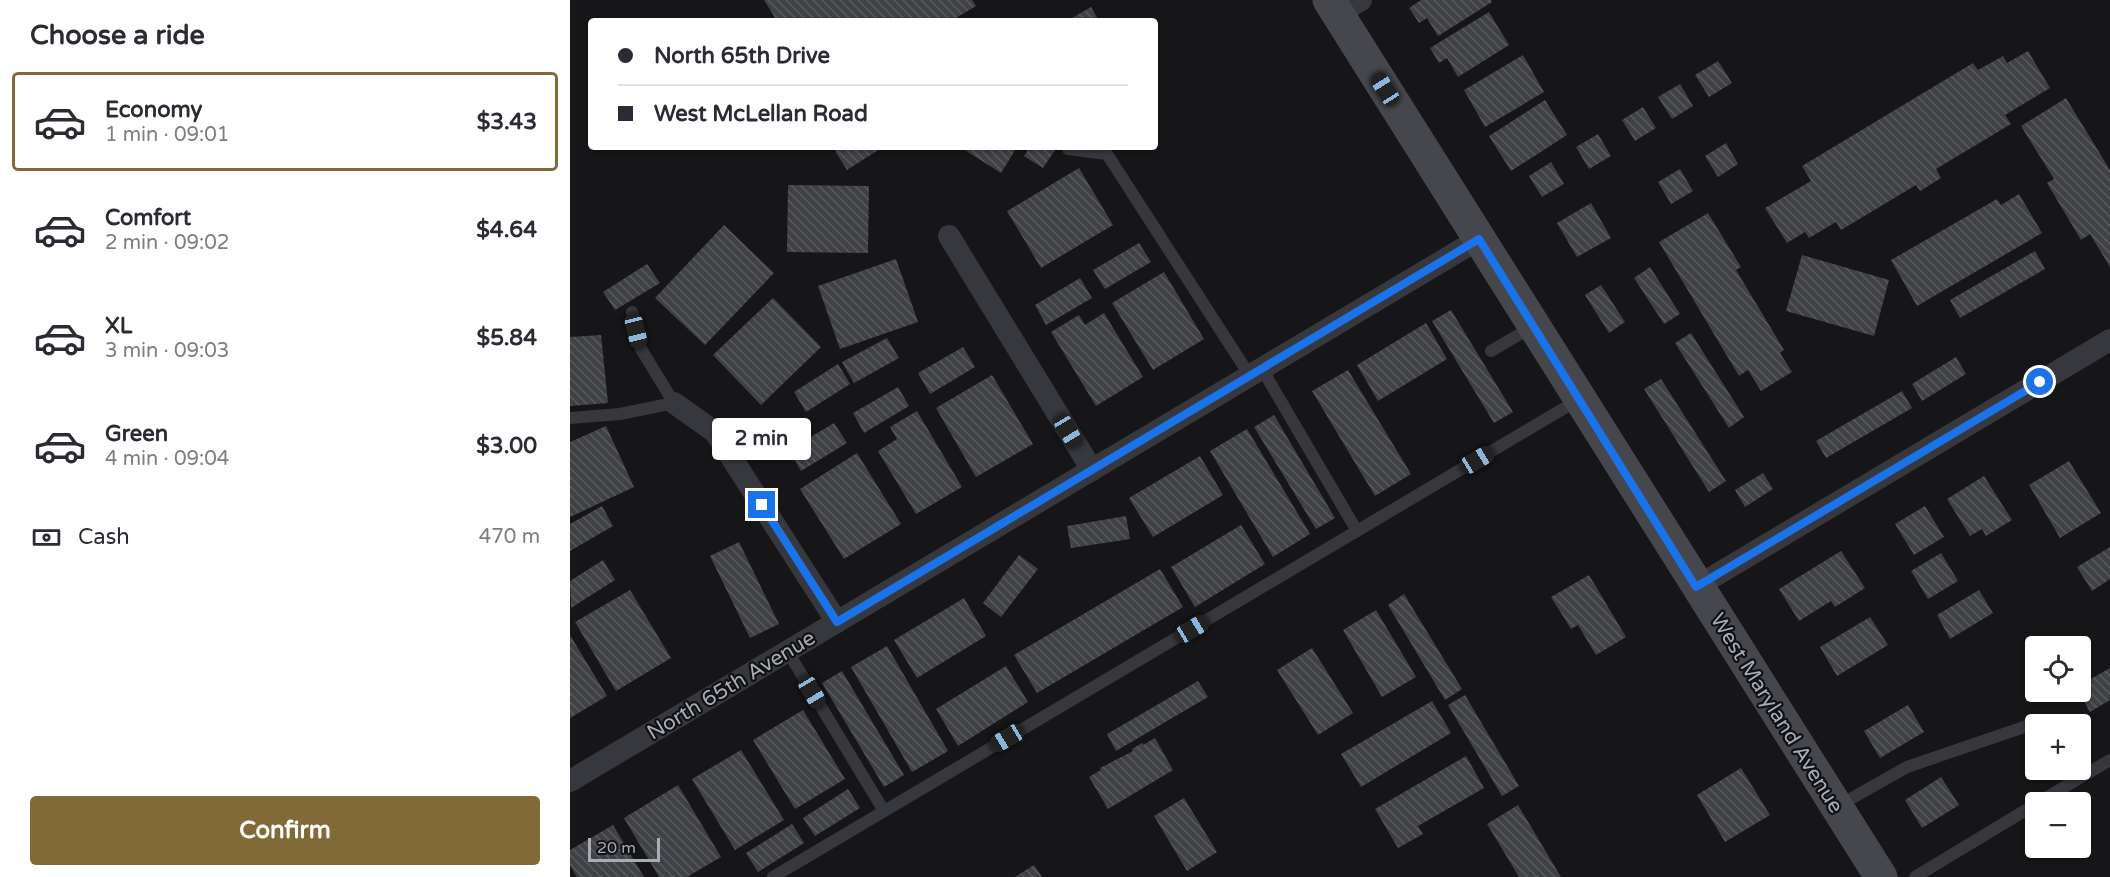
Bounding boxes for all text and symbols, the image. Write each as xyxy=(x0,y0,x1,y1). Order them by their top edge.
text: Choose a ride xyxy=(30,19,205,52)
text: North 65th Drive xyxy=(654,43,830,69)
car xyxy=(1368,69,1402,109)
icon: car xyxy=(33,95,87,149)
text: Economy xyxy=(105,97,202,123)
text: West McLellan Road xyxy=(654,101,868,127)
text: $3.43 xyxy=(477,109,537,135)
text: 1 min · 09:01 xyxy=(105,123,229,147)
icon: car xyxy=(33,203,87,257)
text: Comfort xyxy=(105,205,191,231)
text: $4.64 xyxy=(476,217,537,243)
text: 2 min · 09:02 xyxy=(105,231,229,255)
icon: car xyxy=(33,311,87,365)
car xyxy=(623,311,649,351)
text: XL xyxy=(105,313,132,339)
text: $5.84 xyxy=(477,325,537,351)
text: 3 min · 09:03 xyxy=(105,339,229,363)
route start xyxy=(2026,368,2053,395)
car xyxy=(1051,411,1085,451)
callout: 2 min xyxy=(712,418,812,460)
icon: car xyxy=(33,419,87,473)
text: Green xyxy=(105,421,168,447)
text: 2 min xyxy=(735,427,788,451)
text: $3.00 xyxy=(476,433,537,459)
car xyxy=(1457,443,1497,477)
text: 4 min · 09:04 xyxy=(105,447,229,471)
route end xyxy=(748,491,775,518)
icon: cash xyxy=(30,521,63,554)
text: Cash xyxy=(78,524,130,550)
text: 470 m xyxy=(479,525,540,549)
street label: West Maryland Avenue xyxy=(1705,609,1848,818)
car xyxy=(1172,612,1212,646)
street label: North 65th Avenue xyxy=(643,625,820,745)
map controls xyxy=(2025,636,2091,858)
button: locate xyxy=(2025,636,2091,702)
car xyxy=(795,672,829,712)
button: + xyxy=(2025,714,2091,780)
car xyxy=(987,721,1027,755)
button: − xyxy=(2025,792,2091,858)
button: Confirm xyxy=(30,796,540,865)
scale bar xyxy=(588,835,660,862)
text: 20 m xyxy=(597,838,636,858)

